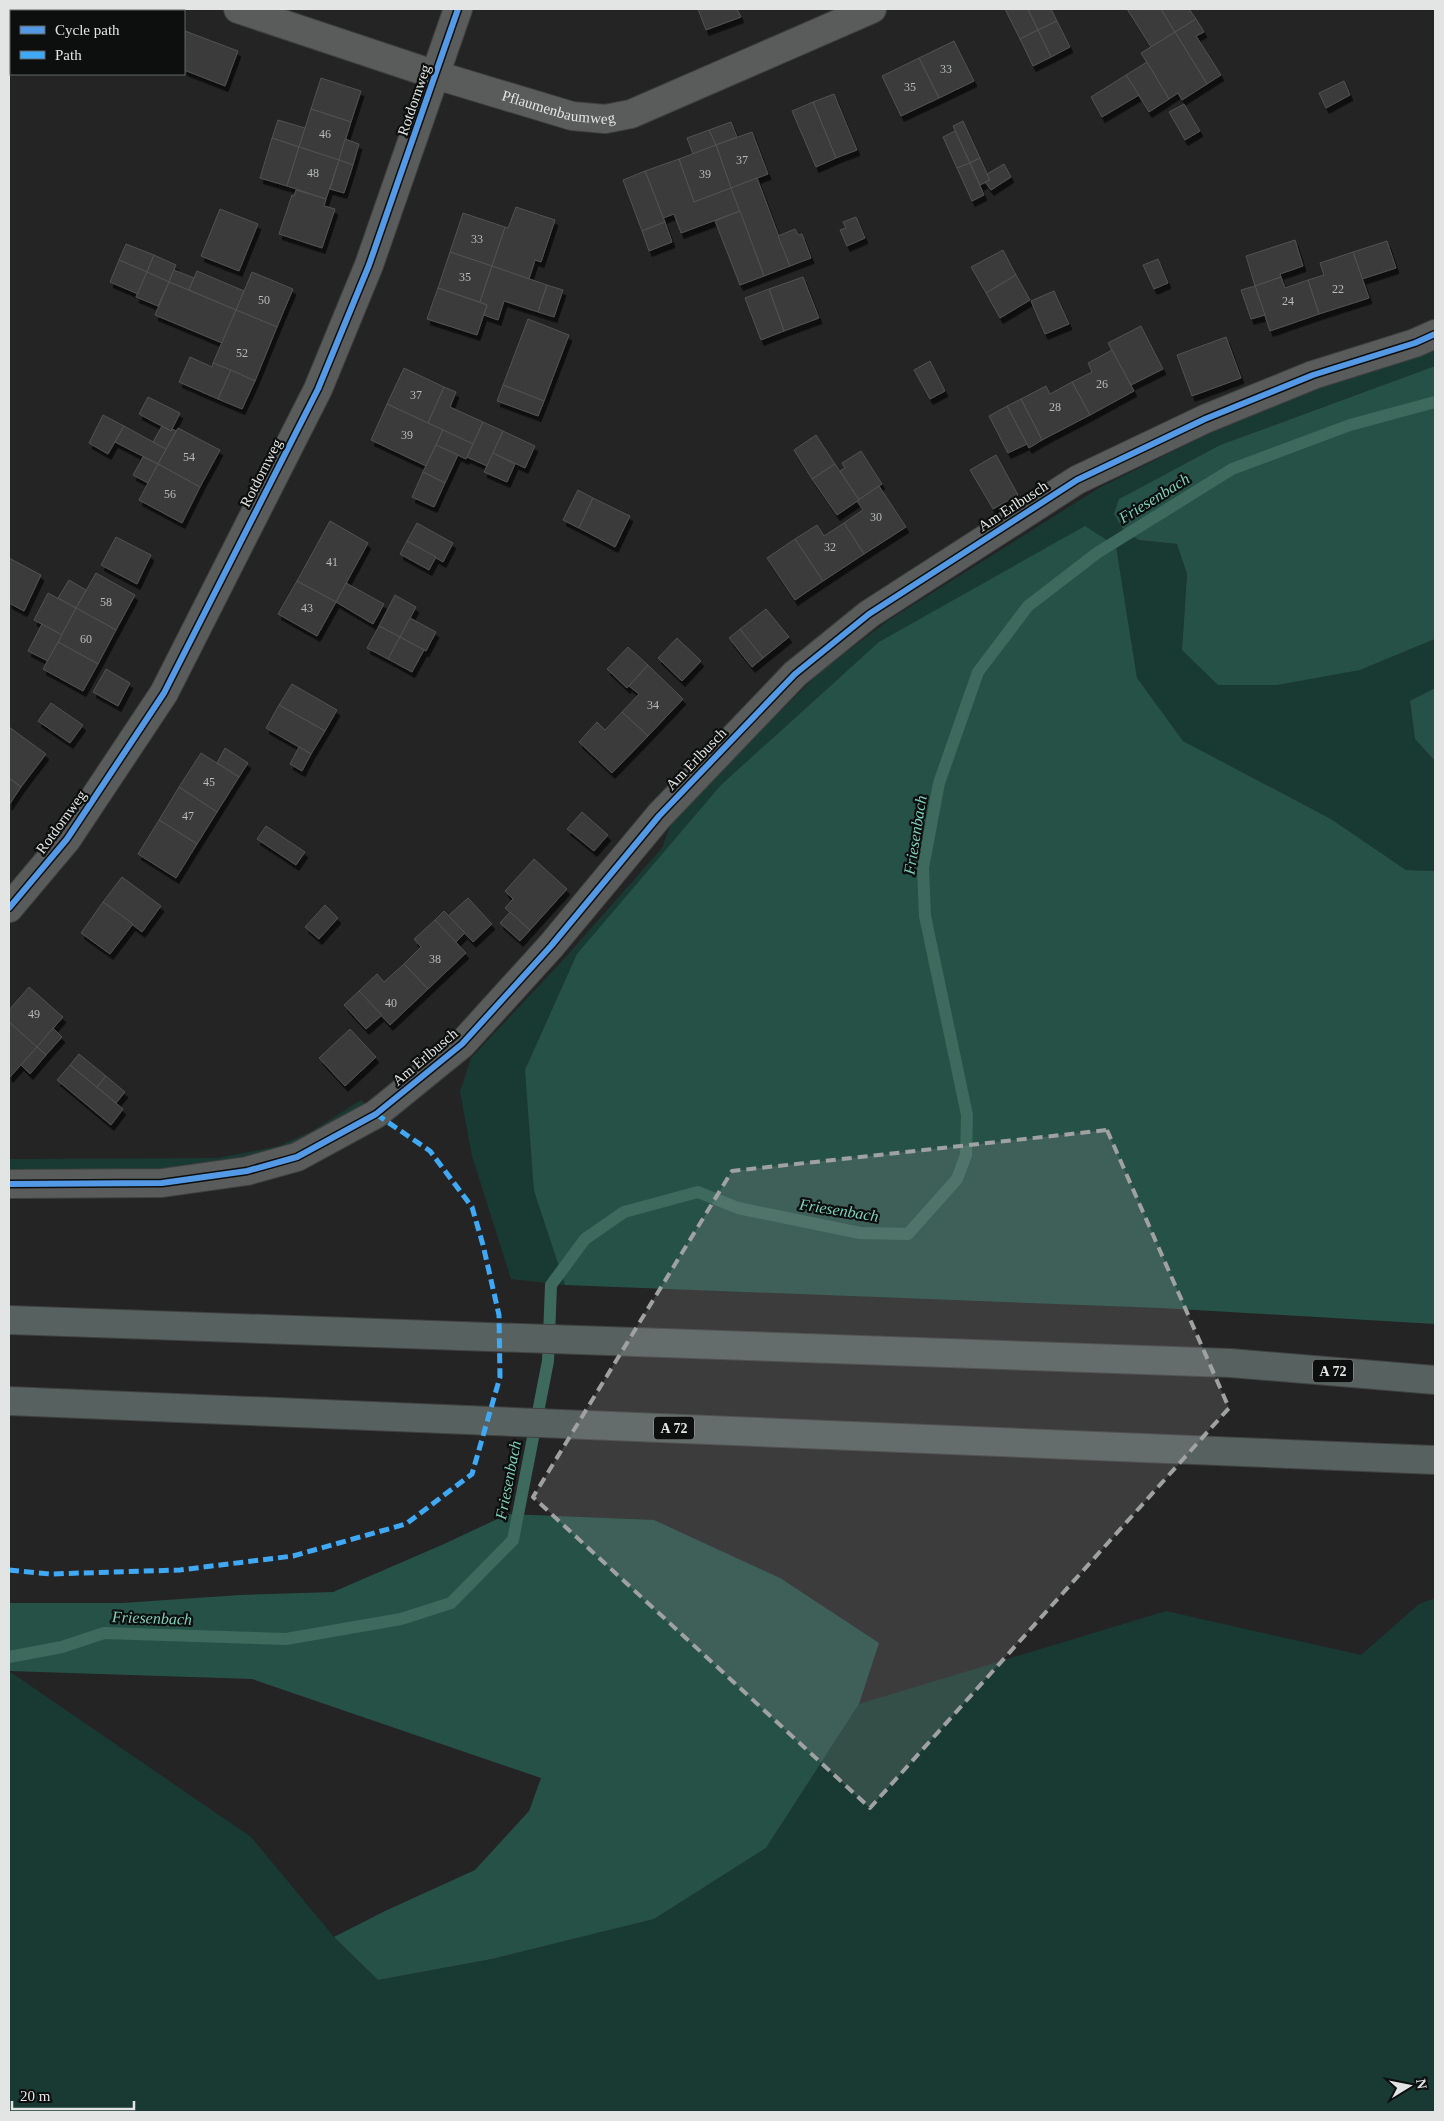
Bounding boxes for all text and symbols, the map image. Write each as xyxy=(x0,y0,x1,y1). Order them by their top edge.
legend xyxy=(10,10,185,75)
text: Cycle path xyxy=(55,22,120,38)
text: Path xyxy=(55,47,82,63)
street label: Rotdornweg xyxy=(394,62,434,138)
house number: 33 xyxy=(940,62,952,76)
house number: 35 xyxy=(904,80,916,94)
street label: Pflaumenbaumweg xyxy=(500,87,617,127)
house number: 46 xyxy=(319,127,331,141)
house number: 37 xyxy=(736,153,748,167)
house number: 48 xyxy=(307,166,319,180)
house number: 39 xyxy=(699,167,711,181)
house number: 33 xyxy=(471,232,483,246)
house number: 35 xyxy=(459,270,471,284)
house number: 22 xyxy=(1332,282,1344,296)
house number: 50 xyxy=(258,293,270,307)
house number: 24 xyxy=(1282,294,1294,308)
house number: 52 xyxy=(236,346,248,360)
house number: 26 xyxy=(1096,377,1108,391)
house number: 37 xyxy=(410,388,422,402)
house number: 28 xyxy=(1049,400,1061,414)
house number: 39 xyxy=(401,428,413,442)
street label: Rotdornweg xyxy=(237,436,285,510)
house number: 54 xyxy=(183,450,195,464)
water label: Friesenbach xyxy=(1115,470,1192,527)
street label: Am Erlbusch xyxy=(975,477,1051,534)
house number: 56 xyxy=(164,487,176,501)
house number: 30 xyxy=(870,510,882,524)
house number: 32 xyxy=(824,540,836,554)
house number: 41 xyxy=(326,555,338,569)
house number: 58 xyxy=(100,595,112,609)
house number: 43 xyxy=(301,601,313,615)
house number: 60 xyxy=(80,632,92,646)
house number: 34 xyxy=(647,698,659,712)
street label: Am Erlbusch xyxy=(663,724,730,793)
house number: 45 xyxy=(203,775,215,789)
street label: Rotdornweg xyxy=(33,787,90,857)
water label: Friesenbach xyxy=(900,794,930,877)
house number: 47 xyxy=(182,809,194,823)
house number: 38 xyxy=(429,952,441,966)
house number: 40 xyxy=(385,996,397,1010)
house number: 49 xyxy=(28,1007,40,1021)
street label: Am Erlbusch xyxy=(389,1025,461,1089)
water label: Friesenbach xyxy=(797,1195,880,1225)
road number: A 72 xyxy=(1313,1360,1353,1382)
road number: A 72 xyxy=(654,1416,694,1440)
water label: Friesenbach xyxy=(492,1439,524,1522)
water label: Friesenbach xyxy=(111,1608,192,1628)
north arrow xyxy=(1384,2061,1434,2111)
scale bar xyxy=(12,2078,135,2110)
text: N xyxy=(1413,2078,1430,2090)
text: 20 m xyxy=(20,2088,51,2104)

